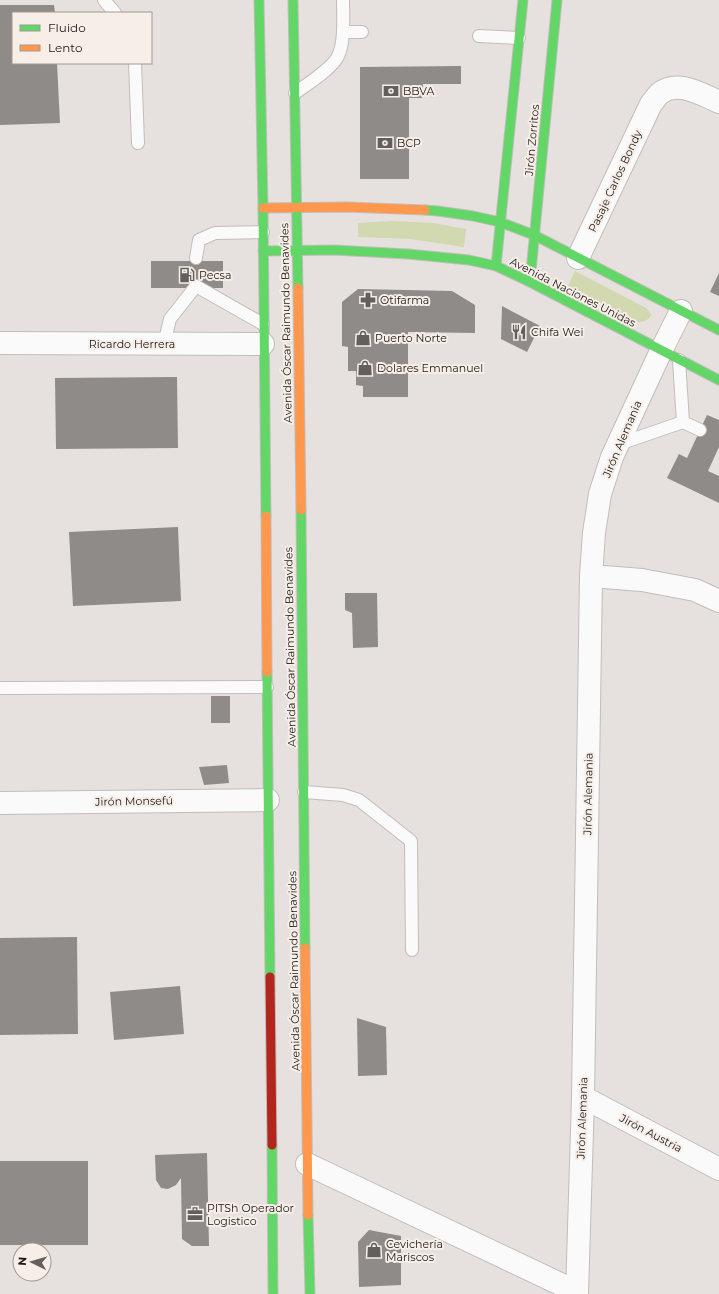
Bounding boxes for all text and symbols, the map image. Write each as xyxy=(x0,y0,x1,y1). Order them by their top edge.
legend xyxy=(12,12,152,64)
text: Fluido xyxy=(48,20,86,35)
text: Lento xyxy=(48,40,83,55)
bank icon: BBVA xyxy=(382,82,400,100)
place label: BBVA xyxy=(403,84,434,98)
street label: Jirón Zorritos xyxy=(522,103,542,177)
street label: Pasaje Carlos Bondy xyxy=(585,128,645,234)
bank icon: BCP xyxy=(376,134,394,152)
place label: BCP xyxy=(397,136,421,150)
street label: Avenida Óscar Raimundo Benavides xyxy=(277,222,295,423)
street label: Avenida Naciones Unidas xyxy=(508,254,639,330)
fuel station icon: Pecsa xyxy=(178,266,196,284)
place label: Pecsa xyxy=(199,268,231,282)
pharmacy icon: Otifarma xyxy=(359,291,377,309)
place label: Otifarma xyxy=(380,293,429,307)
restaurant icon: Chifa Wei xyxy=(510,323,528,341)
place label: Chifa Wei xyxy=(531,325,583,339)
shop icon: Puerto Norte xyxy=(354,329,372,347)
place label: Puerto Norte xyxy=(375,331,447,345)
street label: Ricardo Herrera xyxy=(89,337,175,351)
shop icon: Dolares Emmanuel xyxy=(356,359,374,377)
place label: Dolares Emmanuel xyxy=(377,361,483,375)
street label: Jirón Alemania xyxy=(599,398,645,481)
street label: Avenida Óscar Raimundo Benavides xyxy=(281,546,299,747)
street label: Jirón Alemania xyxy=(580,753,596,836)
street label: Jirón Monsefú xyxy=(94,793,173,809)
street label: Avenida Óscar Raimundo Benavides xyxy=(285,870,303,1071)
street label: Jirón Alemania xyxy=(574,1077,590,1160)
street label: Jirón Austria xyxy=(616,1110,685,1155)
place label: PITSh Operador Logistico xyxy=(207,1201,294,1228)
office icon: PITSh Operador Logistico xyxy=(186,1205,204,1223)
place label: Cevichería Mariscos xyxy=(386,1237,443,1264)
shop icon: Cevichería Mariscos xyxy=(365,1241,383,1259)
north arrow xyxy=(12,1242,52,1282)
text: N xyxy=(15,1256,29,1266)

